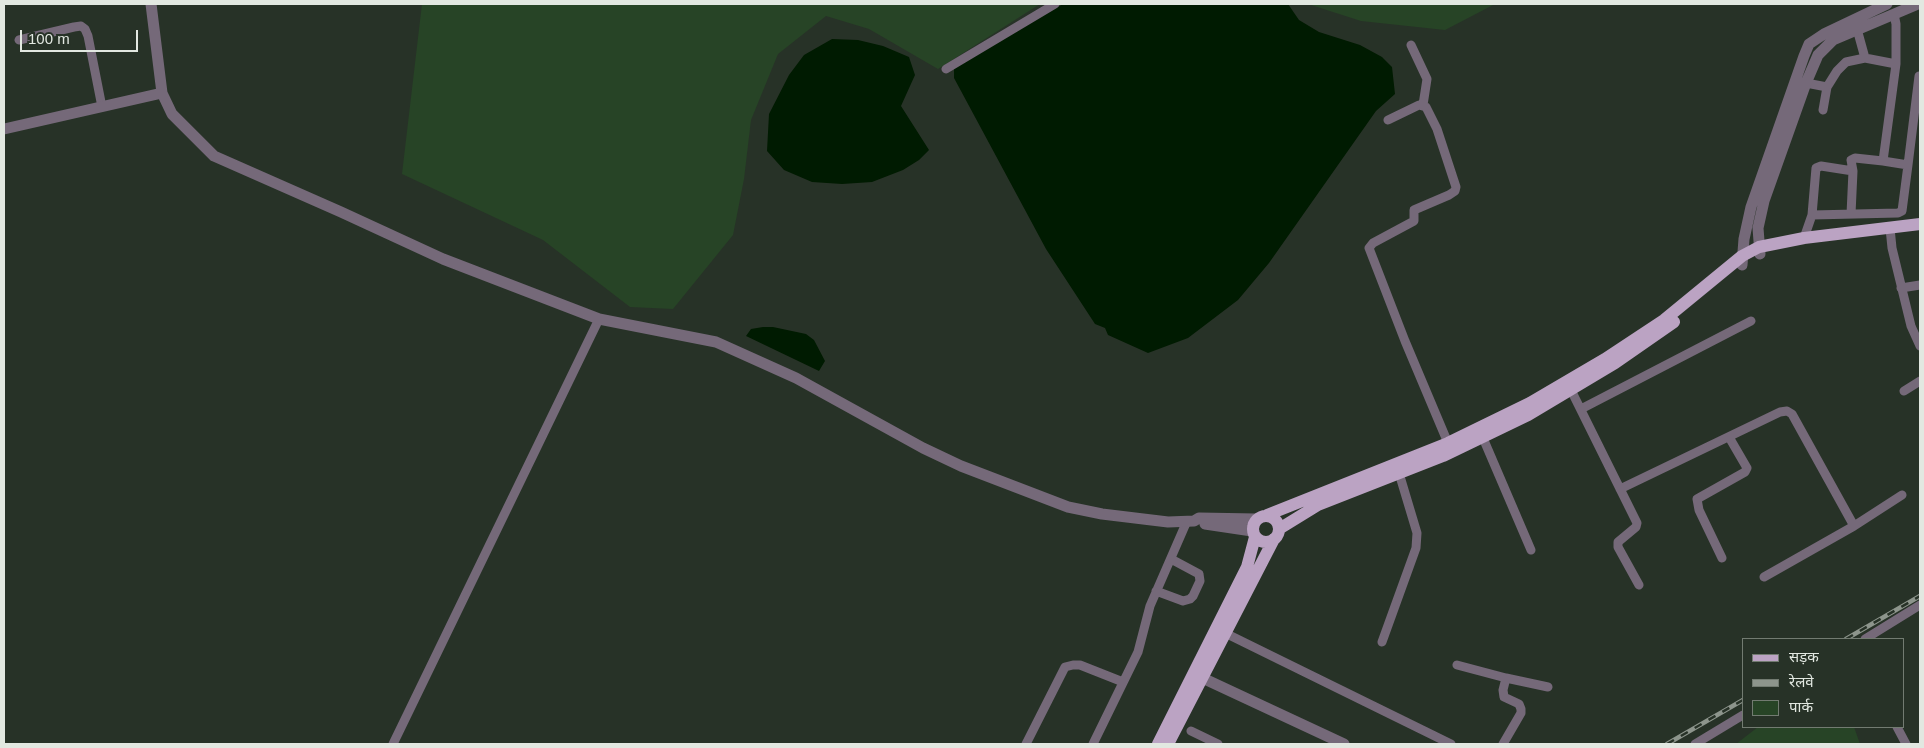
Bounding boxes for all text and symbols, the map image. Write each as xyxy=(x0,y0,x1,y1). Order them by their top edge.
scale bar xyxy=(22,20,140,52)
text: 100 m xyxy=(28,30,70,47)
legend xyxy=(1742,638,1904,728)
text: सड़क xyxy=(1789,648,1819,665)
text: रेलवे xyxy=(1789,673,1814,690)
text: पार्क xyxy=(1789,698,1813,715)

